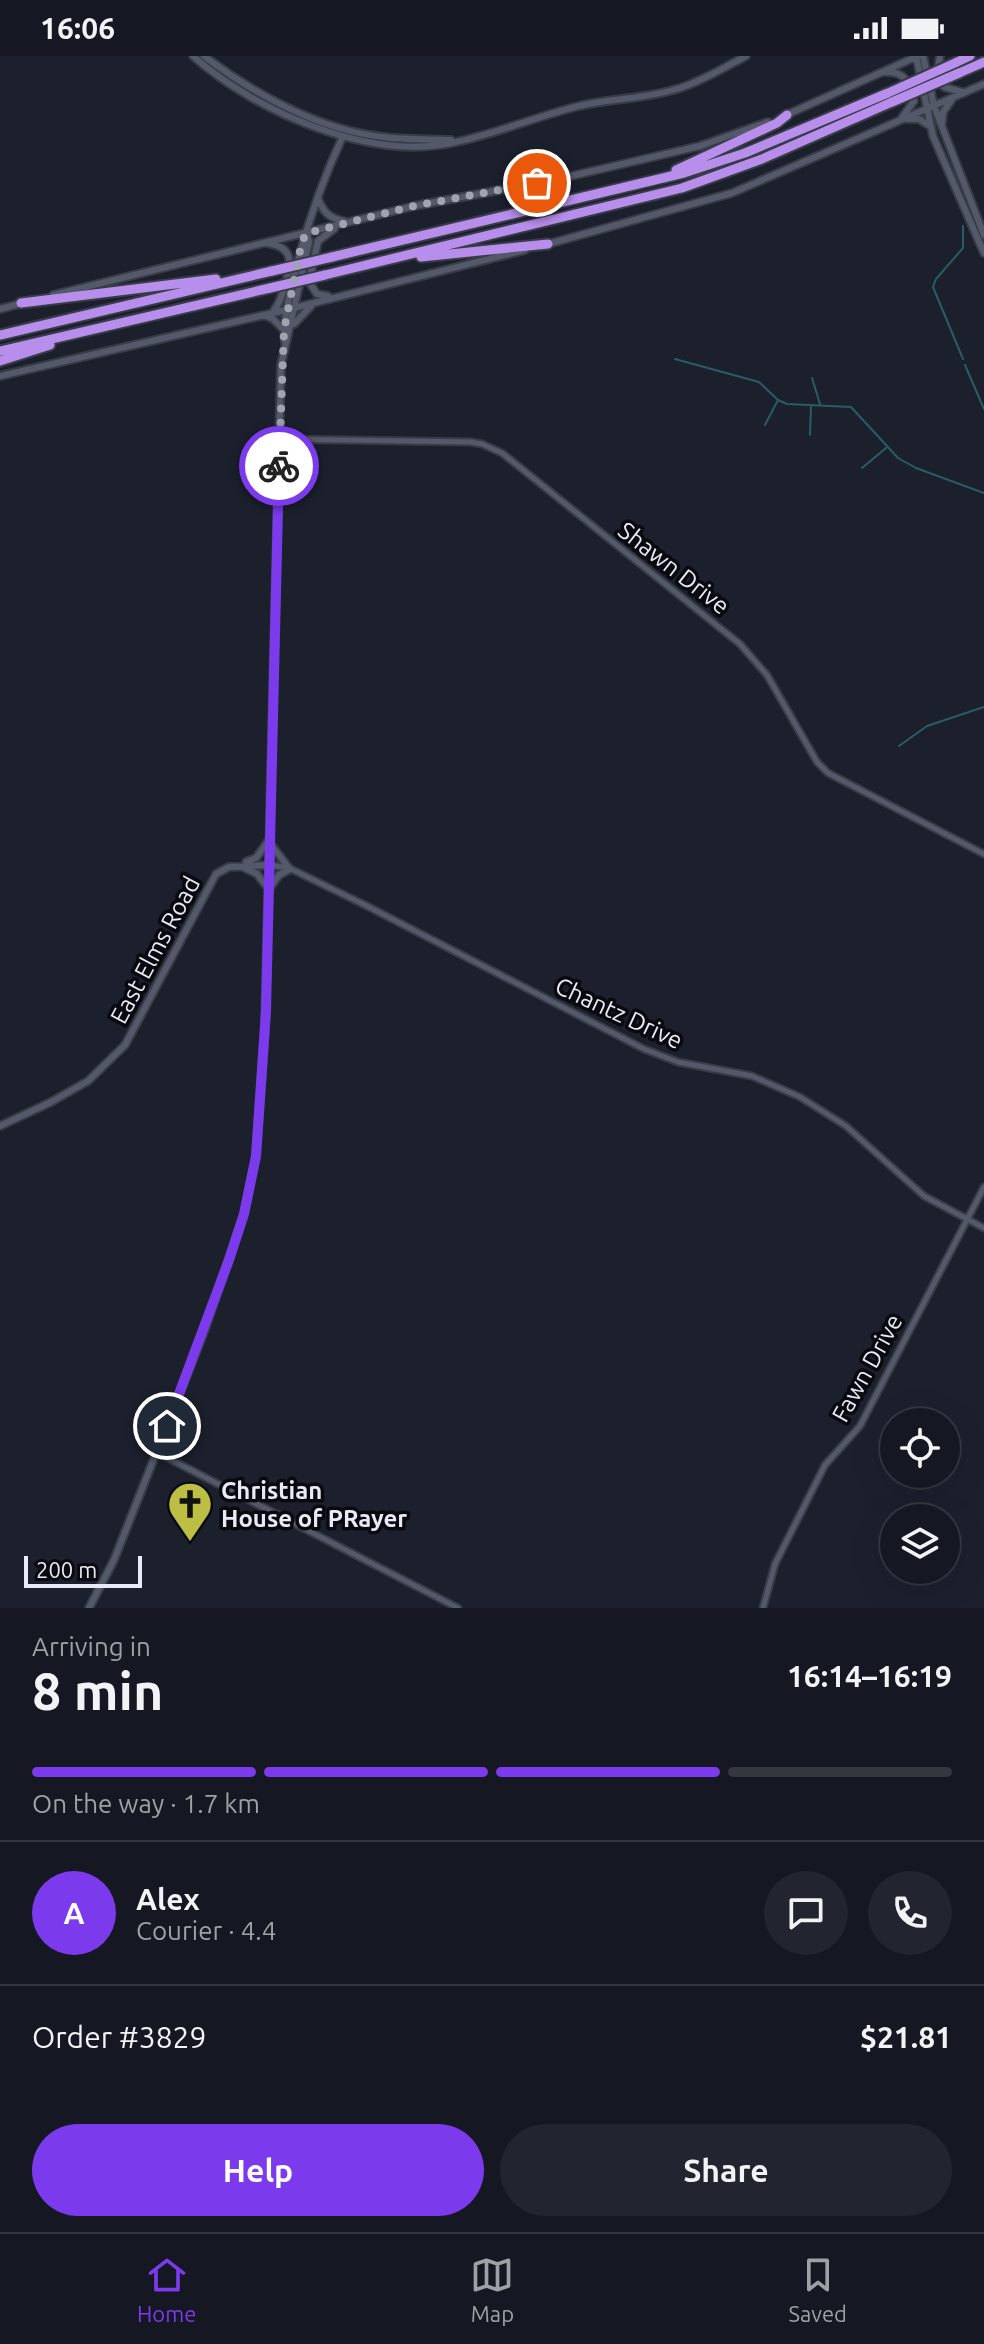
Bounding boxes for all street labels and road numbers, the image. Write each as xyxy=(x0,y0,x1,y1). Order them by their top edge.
street label: Shawn Drive xyxy=(613,516,735,620)
street label: East Elms Road xyxy=(105,872,205,1028)
street label: Chantz Drive xyxy=(551,972,687,1054)
street label: Fawn Drive xyxy=(826,1310,908,1426)

